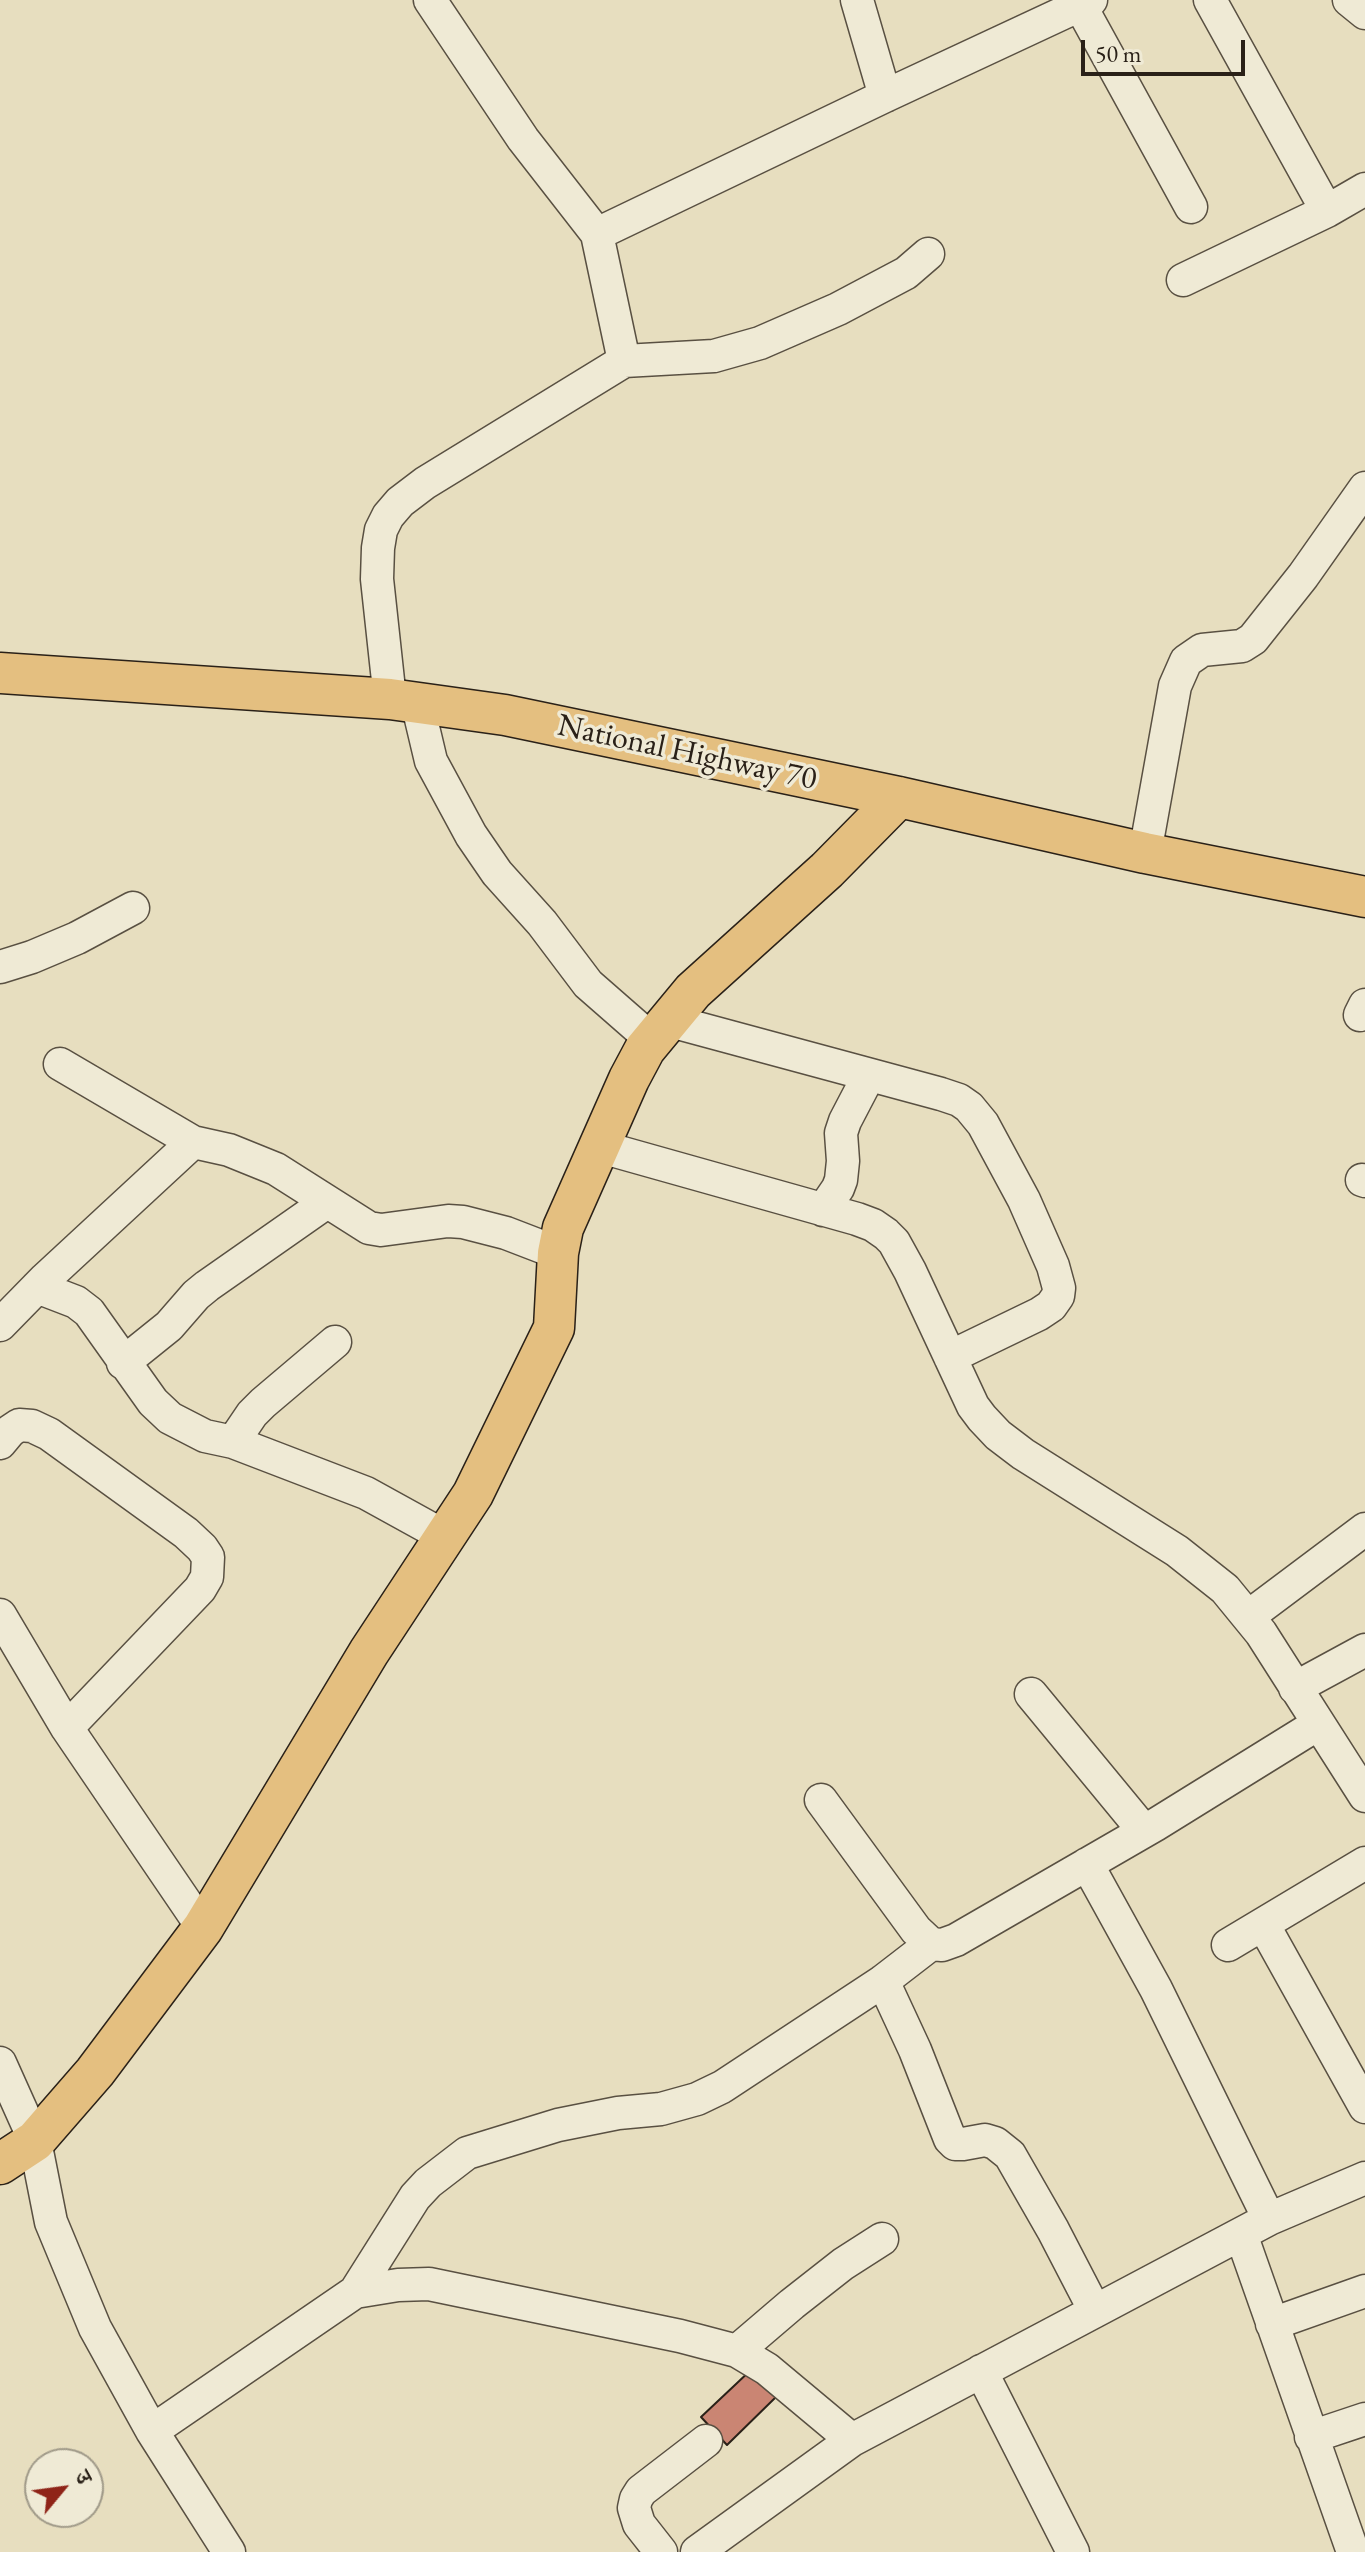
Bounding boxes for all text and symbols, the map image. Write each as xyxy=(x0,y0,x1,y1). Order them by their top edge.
scale bar xyxy=(1085,24,1249,74)
text: 50 m xyxy=(1095,38,1142,69)
street label: National Highway 70 xyxy=(554,707,820,799)
north arrow xyxy=(24,2448,104,2528)
text: उ xyxy=(68,2465,99,2489)

